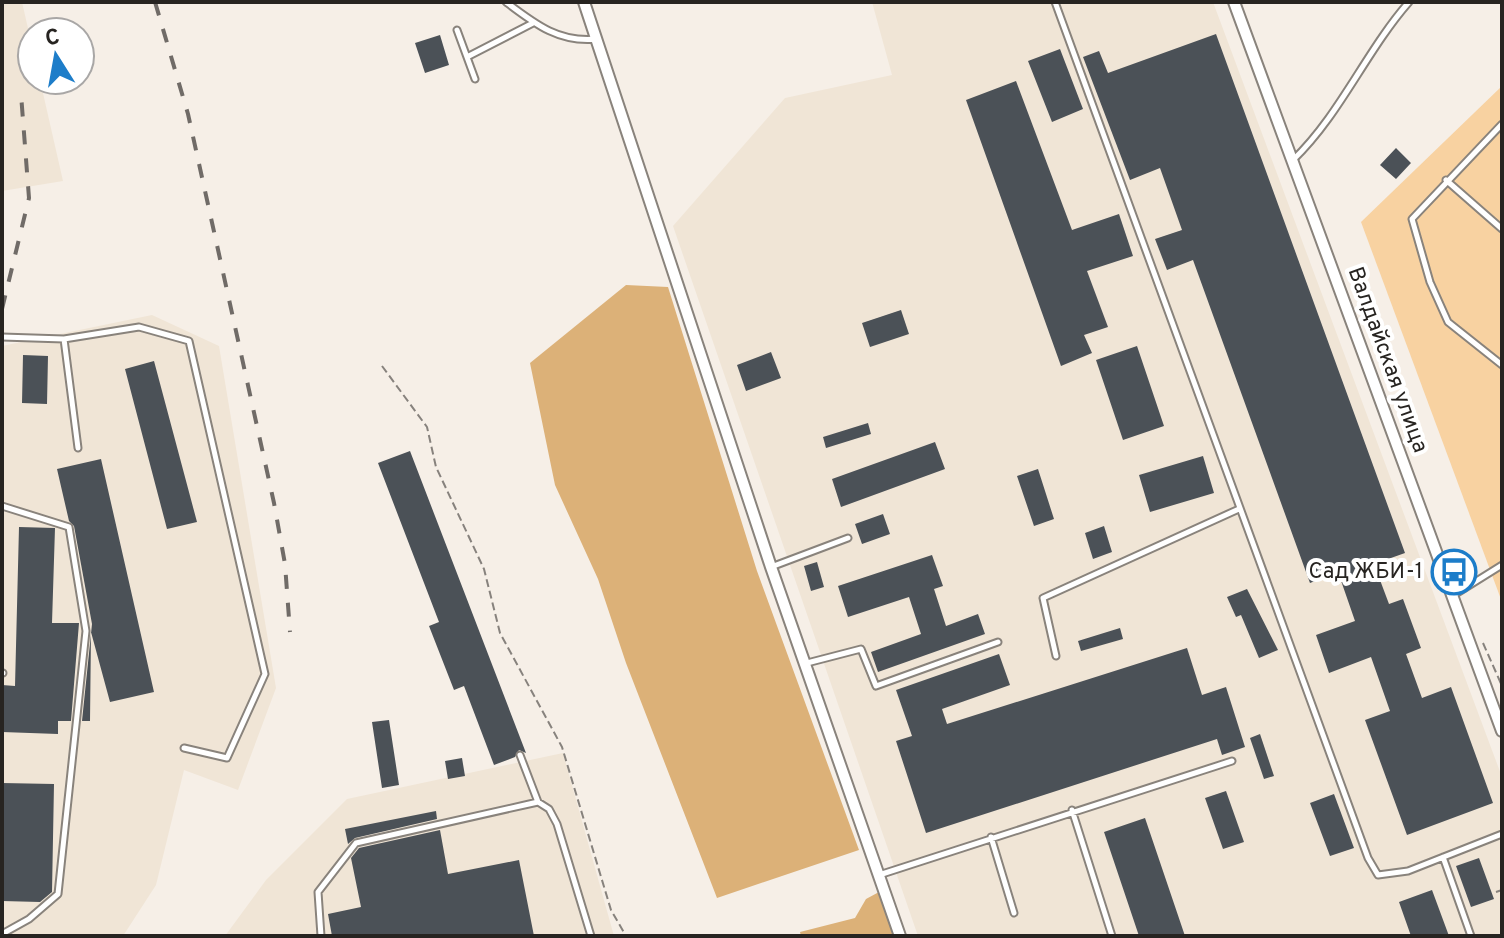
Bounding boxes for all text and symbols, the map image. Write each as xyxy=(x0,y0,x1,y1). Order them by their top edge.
north arrow xyxy=(16,16,96,96)
text: С xyxy=(43,24,62,53)
street label: Валдайская улица xyxy=(1341,263,1433,457)
bus stop icon: Сад ЖБИ-1 xyxy=(1430,548,1478,596)
place label: Сад ЖБИ-1 xyxy=(1309,559,1423,586)

